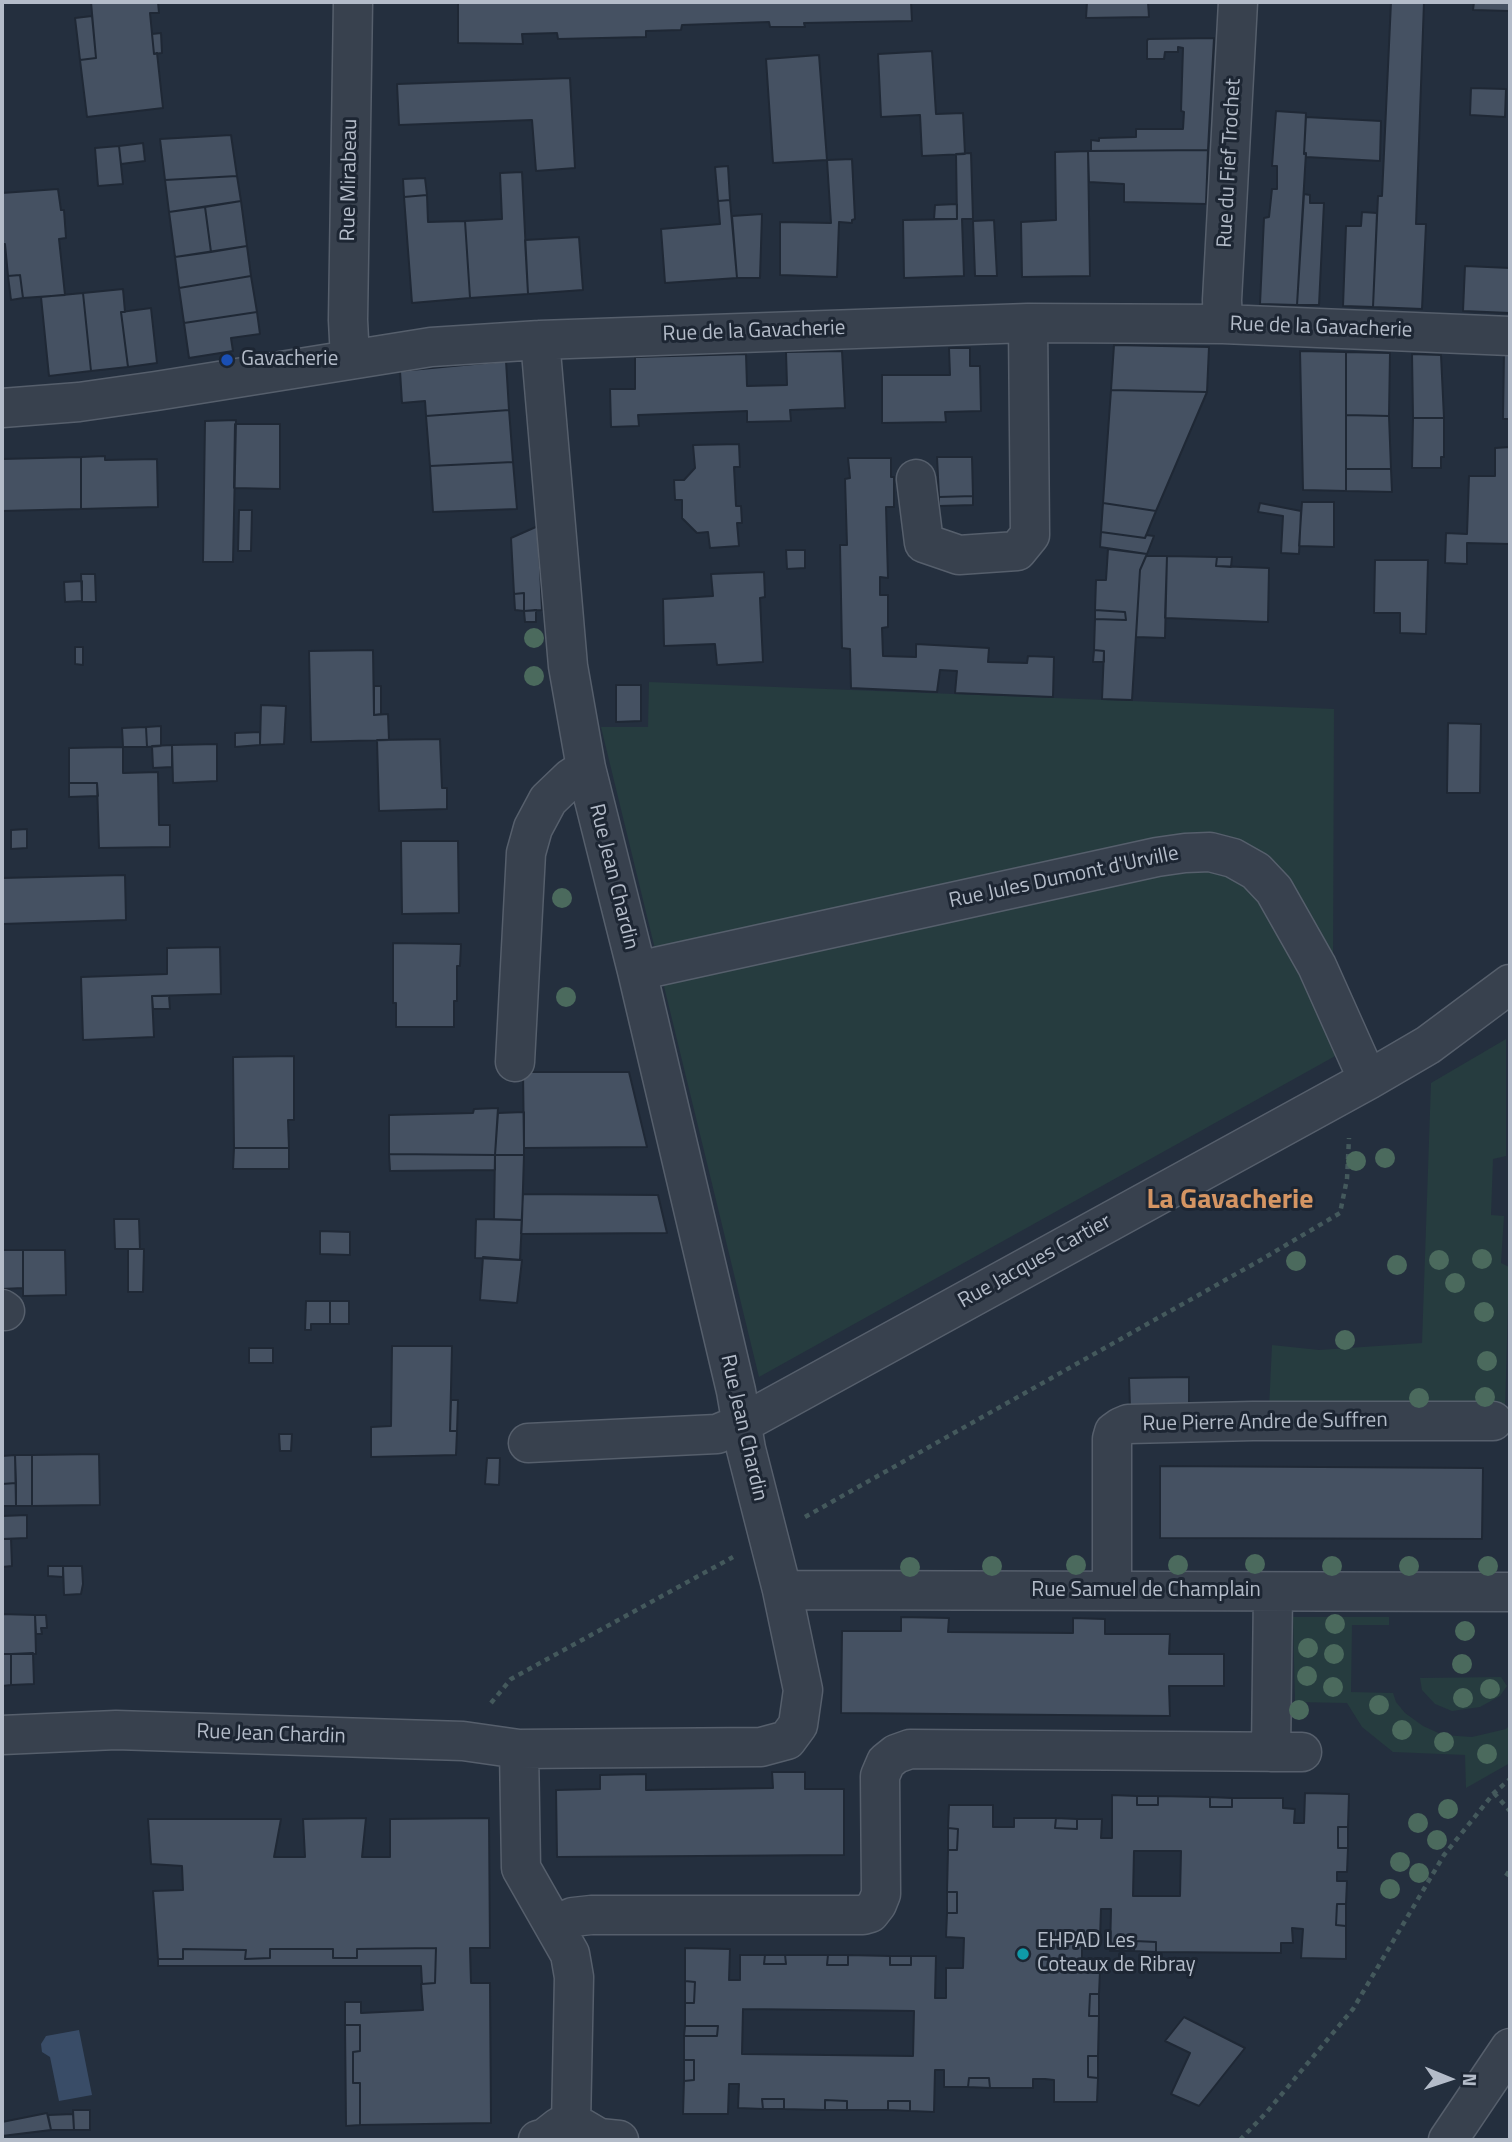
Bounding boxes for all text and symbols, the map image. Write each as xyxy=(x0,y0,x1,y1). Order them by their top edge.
street label: Rue du Fief Trochet xyxy=(1213,78,1247,248)
street label: Rue Mirabeau xyxy=(336,118,364,242)
street label: Rue de la Gavacherie xyxy=(1229,312,1413,344)
street label: Rue de la Gavacherie xyxy=(662,316,846,348)
place label: Gavacherie xyxy=(241,347,338,373)
marker: Gavacherie xyxy=(219,352,235,368)
street label: Rue Jean Chardin xyxy=(583,801,643,953)
street label: Rue Jules Dumont d'Urville xyxy=(947,841,1181,915)
district label: La Gavacherie xyxy=(1146,1184,1314,1218)
street label: Rue Jacques Cartier xyxy=(954,1209,1116,1315)
street label: Rue Jean Chardin xyxy=(714,1352,772,1504)
street label: Rue Pierre Andre de Suffren xyxy=(1142,1408,1388,1438)
street label: Rue Samuel de Champlain xyxy=(1031,1578,1261,1604)
street label: Rue Jean Chardin xyxy=(196,1720,346,1750)
place label: EHPAD Les Coteaux de Ribray xyxy=(1037,1929,1196,1979)
marker: EHPAD Les Coteaux de Ribray xyxy=(1015,1946,1031,1962)
north arrow xyxy=(1414,2044,1484,2114)
text: N xyxy=(1456,2073,1485,2087)

